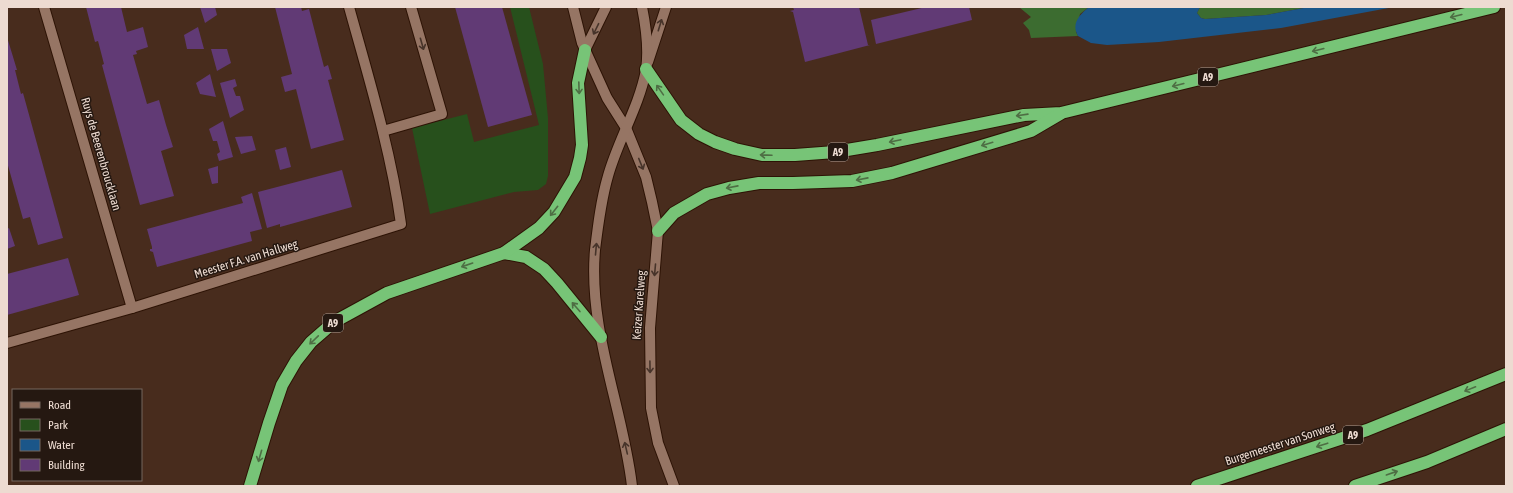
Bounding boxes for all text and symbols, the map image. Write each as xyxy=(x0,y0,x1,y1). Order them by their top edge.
one-way arrow xyxy=(1450,13,1463,21)
one-way arrow xyxy=(657,18,664,31)
one-way arrow xyxy=(592,22,599,34)
one-way arrow xyxy=(419,38,426,51)
one-way arrow xyxy=(1312,47,1325,55)
road number: A9 xyxy=(1198,68,1218,86)
one-way arrow xyxy=(575,81,582,94)
one-way arrow xyxy=(1172,81,1185,89)
one-way arrow xyxy=(656,85,664,96)
street label: Ruys de Beerenbroucklaan xyxy=(78,96,124,212)
one-way arrow xyxy=(1016,111,1029,119)
one-way arrow xyxy=(888,138,901,146)
one-way arrow xyxy=(980,141,993,148)
road number: A9 xyxy=(828,143,848,161)
one-way arrow xyxy=(760,151,773,158)
one-way arrow xyxy=(637,157,645,169)
one-way arrow xyxy=(855,175,868,183)
one-way arrow xyxy=(726,184,739,192)
one-way arrow xyxy=(550,206,558,217)
street label: Meester F.A. van Hallweg xyxy=(193,236,300,281)
one-way arrow xyxy=(592,243,599,256)
one-way arrow xyxy=(462,262,474,270)
one-way arrow xyxy=(651,263,658,276)
street label: Keizer Karelweg xyxy=(630,269,648,340)
one-way arrow xyxy=(571,302,580,313)
road number: A9 xyxy=(323,314,343,332)
one-way arrow xyxy=(309,335,319,345)
one-way arrow xyxy=(646,360,654,373)
one-way arrow xyxy=(1464,385,1476,393)
legend xyxy=(12,389,142,481)
text: Road xyxy=(48,398,71,412)
text: Park xyxy=(48,418,69,432)
street label: Burgemeester van Sonweg xyxy=(1223,419,1338,468)
road number: A9 xyxy=(1343,426,1363,444)
text: Water xyxy=(48,438,75,452)
one-way arrow xyxy=(622,441,630,454)
one-way arrow xyxy=(1316,442,1329,449)
one-way arrow xyxy=(256,449,263,462)
text: Building xyxy=(48,458,86,472)
one-way arrow xyxy=(1385,469,1397,477)

